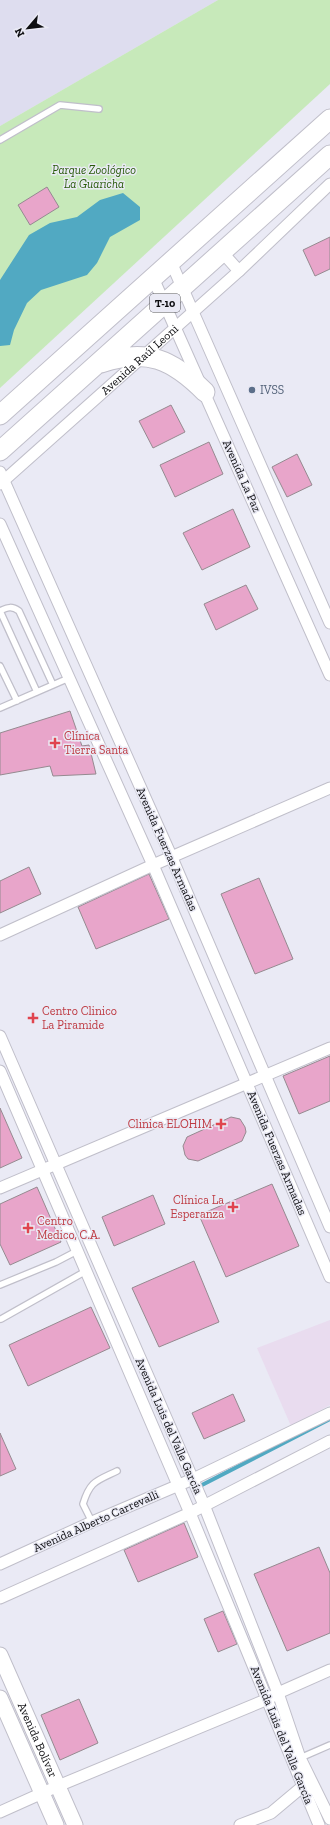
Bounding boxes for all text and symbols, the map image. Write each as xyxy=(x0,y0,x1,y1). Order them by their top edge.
north arrow xyxy=(8,8,48,48)
text: N xyxy=(12,25,27,39)
park label: Parque Zoológico La Guaricha xyxy=(52,163,136,191)
road number: T-10 xyxy=(150,294,180,312)
street label: Avenida Raúl Leoni xyxy=(98,321,182,398)
place label: IVSS xyxy=(260,383,284,397)
marker: IVSS xyxy=(247,385,257,395)
street label: Avenida La Paz xyxy=(220,438,264,515)
place label: Clínica Tierra Santa xyxy=(64,729,129,757)
marker: Clínica Tierra Santa xyxy=(49,737,61,749)
street label: Avenida Fuerzas Armadas xyxy=(133,785,201,913)
place label: Centro Clinico La Piramide xyxy=(42,1004,117,1032)
marker: Centro Clinico La Piramide xyxy=(27,1012,39,1024)
street label: Avenida Fuerzas Armadas xyxy=(244,1089,310,1217)
place label: Clinica ELOHIM xyxy=(128,1117,212,1131)
marker: Clinica ELOHIM xyxy=(215,1118,227,1130)
place label: Clínica La Esperanza xyxy=(170,1193,224,1221)
marker: Clínica La Esperanza xyxy=(227,1201,239,1213)
place label: Centro Medico, C.A. xyxy=(37,1214,100,1242)
marker: Centro Medico, C.A. xyxy=(22,1222,34,1234)
street label: Avenida Luis del Valle García xyxy=(133,1356,206,1497)
street label: Avenida Alberto Carrevalli xyxy=(31,1487,161,1555)
street label: Avenida Luis del Valle García xyxy=(248,1664,316,1806)
street label: Avenida Bolívar xyxy=(15,1700,60,1780)

